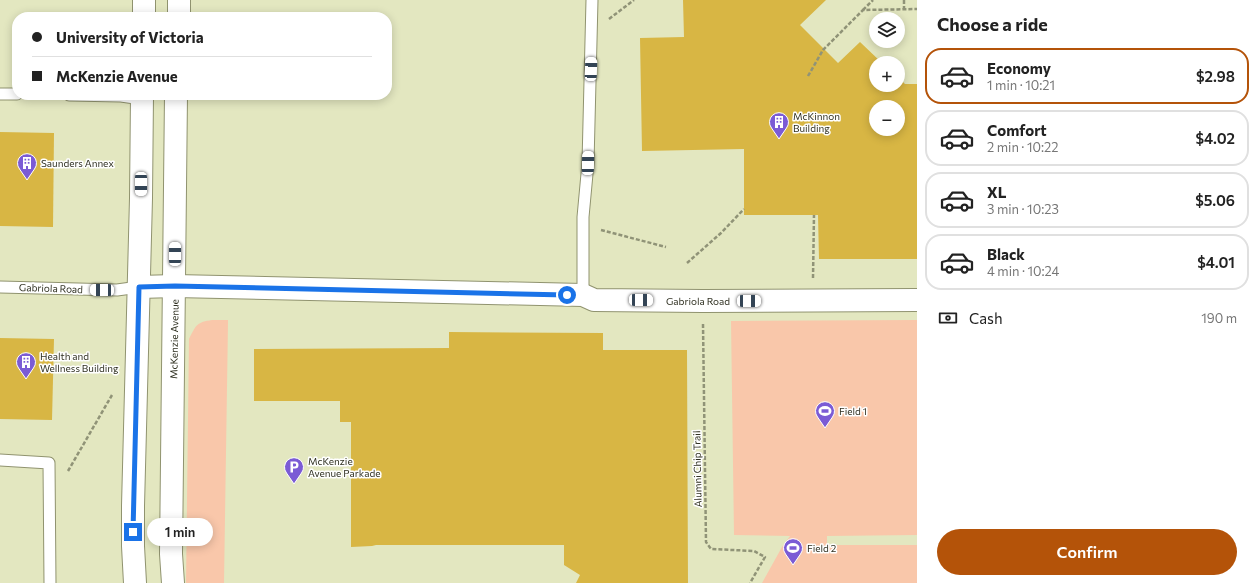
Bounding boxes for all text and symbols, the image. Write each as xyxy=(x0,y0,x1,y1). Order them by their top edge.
map controls xyxy=(869,12,905,136)
button: layers xyxy=(869,12,905,48)
text: Choose a ride xyxy=(937,13,1048,35)
text: University of Victoria xyxy=(56,28,204,46)
button: + xyxy=(869,56,905,92)
car xyxy=(585,57,597,81)
icon: car xyxy=(939,58,975,94)
text: Economy xyxy=(987,59,1051,77)
text: McKenzie Avenue xyxy=(56,67,178,85)
text: $2.98 xyxy=(1196,67,1235,85)
text: 1 min · 10:21 xyxy=(987,77,1055,93)
button: − xyxy=(869,100,905,136)
place label: McKinnon Building xyxy=(793,110,840,134)
building icon: McKinnon Building xyxy=(768,111,790,139)
icon: car xyxy=(939,120,975,156)
text: Comfort xyxy=(987,121,1047,139)
text: $4.02 xyxy=(1195,129,1235,147)
text: 2 min · 10:22 xyxy=(987,139,1058,155)
car xyxy=(582,151,594,175)
building icon: Saunders Annex xyxy=(16,152,38,180)
place label: Saunders Annex xyxy=(41,157,114,169)
car xyxy=(135,172,147,196)
icon: car xyxy=(939,182,975,218)
text: XL xyxy=(987,183,1006,201)
text: $5.06 xyxy=(1195,191,1235,209)
text: 3 min · 10:23 xyxy=(987,201,1059,217)
car xyxy=(169,242,181,266)
icon: car xyxy=(939,244,975,280)
text: Black xyxy=(987,245,1025,263)
text: $4.01 xyxy=(1197,253,1235,271)
text: 4 min · 10:24 xyxy=(987,263,1059,279)
street label: Gabriola Road xyxy=(19,281,83,295)
car xyxy=(90,284,114,296)
route start xyxy=(558,286,576,304)
car xyxy=(629,294,653,306)
street label: Gabriola Road xyxy=(666,295,730,307)
car xyxy=(737,295,761,307)
street label: McKenzie Avenue xyxy=(167,299,181,379)
icon: cash xyxy=(937,307,959,329)
text: Cash xyxy=(969,309,1003,327)
text: 190 m xyxy=(1201,310,1237,326)
place label: Health and Wellness Building xyxy=(40,350,119,374)
building icon: Health and Wellness Building xyxy=(15,351,37,379)
sports icon: Field 1 xyxy=(814,400,836,428)
place label: Field 1 xyxy=(839,405,867,417)
street label: Alumni Chip Trail xyxy=(690,431,704,507)
place label: McKenzie Avenue Parkade xyxy=(308,455,380,479)
parking icon: McKenzie Avenue Parkade xyxy=(283,456,305,484)
callout: 1 min xyxy=(147,518,213,546)
route end xyxy=(124,523,142,541)
text: 1 min xyxy=(165,524,195,540)
button: Confirm xyxy=(937,529,1237,575)
sports icon: Field 2 xyxy=(782,537,804,565)
place label: Field 2 xyxy=(807,542,837,554)

